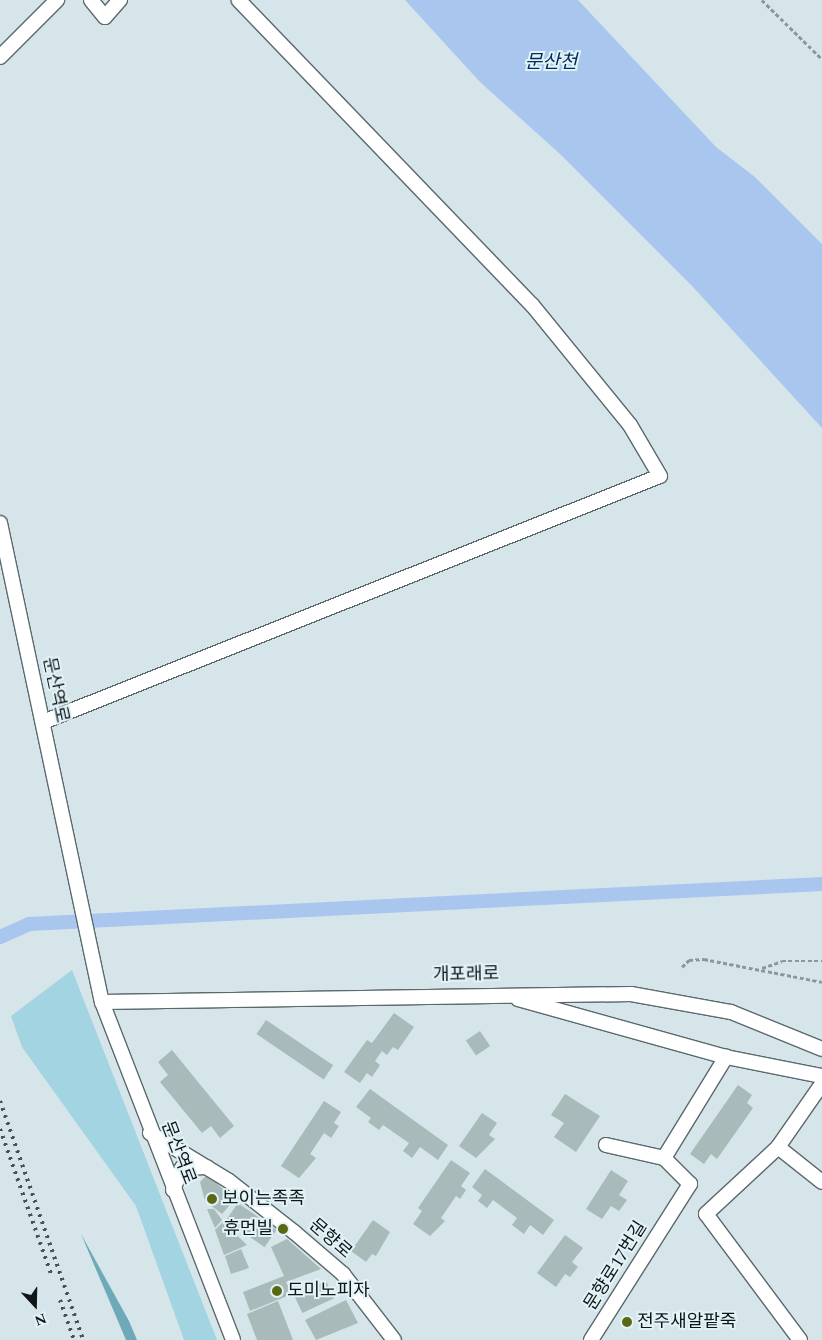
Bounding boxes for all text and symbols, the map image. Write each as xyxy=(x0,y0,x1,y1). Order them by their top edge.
water label: 문산천 xyxy=(525,52,577,74)
street label: 문산역로 xyxy=(38,655,72,725)
street label: 개포래로 xyxy=(433,964,499,986)
street label: 문산역로 xyxy=(156,1118,200,1188)
place label: 보이는족족 xyxy=(222,1188,305,1210)
marker: 보이는족족 xyxy=(206,1193,218,1205)
street label: 문향로 xyxy=(304,1215,356,1263)
place label: 휴먼빌 xyxy=(223,1218,273,1240)
street label: 문향로17번길 xyxy=(580,1218,652,1314)
marker: 휴먼빌 xyxy=(277,1223,289,1235)
north arrow xyxy=(10,1280,60,1330)
place label: 도미노피자 xyxy=(287,1280,370,1302)
marker: 도미노피자 xyxy=(271,1285,283,1297)
text: N xyxy=(31,1308,50,1331)
place label: 전주새알팥죽 xyxy=(637,1311,736,1333)
marker: 전주새알팥죽 xyxy=(621,1316,633,1328)

